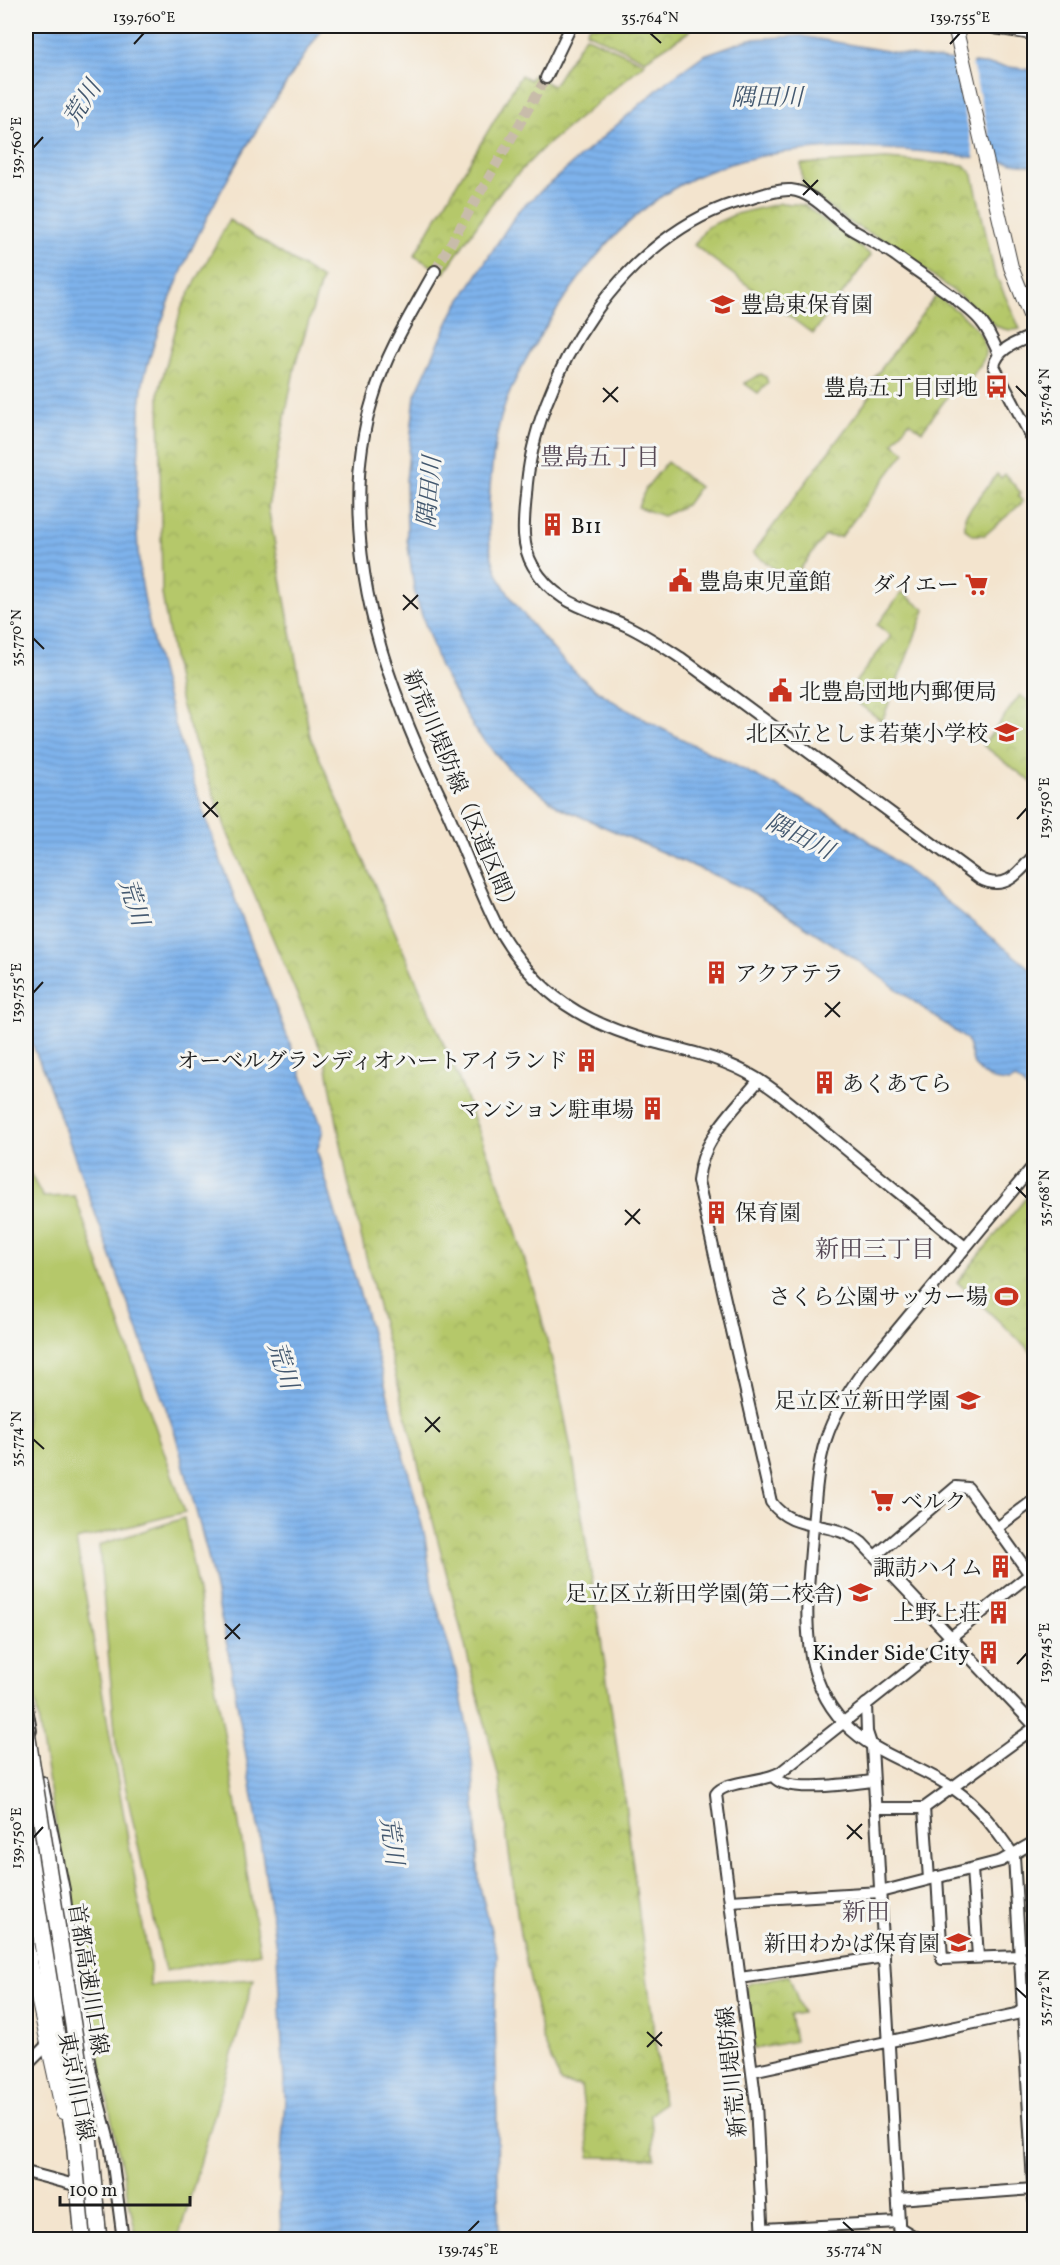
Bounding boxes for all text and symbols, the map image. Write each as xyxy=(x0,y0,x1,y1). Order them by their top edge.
text: 139.760°E xyxy=(113,8,175,29)
text: 35.764°N xyxy=(621,8,679,29)
text: 139.755°E xyxy=(930,8,990,29)
water label: 荒川 xyxy=(57,72,112,133)
water label: 隅田川 xyxy=(731,82,806,116)
text: 139.760°E xyxy=(7,117,28,179)
school or university icon: 豊島東保育園 xyxy=(710,291,736,317)
place label: 豊島東保育園 xyxy=(741,291,873,322)
text: 35.764°N xyxy=(1035,368,1056,426)
place label: 豊島五丁目団地 xyxy=(824,374,978,405)
bus stop icon: 豊島五丁目団地 xyxy=(983,374,1009,400)
district label: 豊島五丁目 xyxy=(540,442,660,476)
water label: 隅田川 xyxy=(411,452,451,530)
building icon: B11 xyxy=(540,512,566,538)
place label: B11 xyxy=(571,512,602,543)
public building icon: 豊島東児童館 xyxy=(668,568,694,594)
place label: 豊島東児童館 xyxy=(699,568,831,599)
place label: ダイエー xyxy=(872,571,959,602)
supermarket icon: ダイエー xyxy=(964,571,990,597)
text: 35.770°N xyxy=(7,609,28,667)
street label: 新荒川堤防線（区道区間） xyxy=(394,665,526,921)
public building icon: 北豊島団地内郵便局 xyxy=(768,678,794,704)
place label: 北豊島団地内郵便局 xyxy=(799,678,997,709)
place label: 北区立としま若葉小学校 xyxy=(746,720,988,751)
school or university icon: 北区立としま若葉小学校 xyxy=(993,720,1019,746)
text: 139.750°E xyxy=(1035,777,1056,839)
water label: 隅田川 xyxy=(759,806,842,871)
water label: 荒川 xyxy=(109,875,157,934)
building icon: アクアテラ xyxy=(704,960,730,986)
place label: アクアテラ xyxy=(735,960,844,991)
text: 139.755°E xyxy=(7,963,28,1023)
place label: オーベルグランディオハートアイランド xyxy=(177,1047,568,1078)
building icon: オーベルグランディオハートアイランド xyxy=(573,1047,599,1073)
building icon: あくあてら xyxy=(811,1070,837,1096)
place label: あくあてら xyxy=(842,1070,952,1101)
place label: マンション駐車場 xyxy=(459,1096,634,1127)
building icon: マンション駐車場 xyxy=(639,1096,665,1122)
text: 35.768°N xyxy=(1035,1169,1056,1227)
building icon: 保育園 xyxy=(704,1199,730,1225)
place label: 保育園 xyxy=(735,1199,801,1230)
district label: 新田三丁目 xyxy=(815,1234,935,1268)
place label: さくら公園サッカー場 xyxy=(768,1283,988,1314)
sports icon: さくら公園サッカー場 xyxy=(993,1283,1019,1309)
water label: 荒川 xyxy=(258,1338,306,1397)
place label: 足立区立新田学園 xyxy=(774,1387,950,1418)
school or university icon: 足立区立新田学園 xyxy=(955,1387,981,1413)
text: 35.774°N xyxy=(7,1411,28,1467)
supermarket icon: ベルク xyxy=(870,1488,896,1514)
place label: ベルク xyxy=(901,1488,967,1519)
place label: 諏訪ハイム xyxy=(873,1554,983,1585)
building icon: 諏訪ハイム xyxy=(988,1554,1014,1580)
place label: 足立区立新田学園(第二校舎) xyxy=(565,1580,842,1611)
school or university icon: 足立区立新田学園(第二校舎) xyxy=(847,1580,873,1606)
place label: 上野上荘 xyxy=(893,1599,981,1630)
building icon: 上野上荘 xyxy=(986,1599,1012,1625)
text: 139.745°E xyxy=(1035,1623,1056,1683)
place label: Kinder Side City xyxy=(812,1639,970,1670)
building icon: Kinder Side City xyxy=(975,1639,1001,1665)
text: 139.750°E xyxy=(7,1807,28,1869)
water label: 荒川 xyxy=(370,1815,411,1870)
district label: 新田 xyxy=(842,1897,890,1931)
street label: 首都高速川口線 xyxy=(59,1901,114,2058)
place label: 新田わかば保育園 xyxy=(764,1930,940,1961)
school or university icon: 新田わかば保育園 xyxy=(945,1930,971,1956)
text: 35.772°N xyxy=(1035,1970,1056,2026)
street label: 新荒川堤防線 xyxy=(711,2004,756,2139)
street label: 東京川口線 xyxy=(49,2030,100,2143)
scale bar xyxy=(60,2169,190,2207)
text: 100 m xyxy=(69,2179,118,2204)
text: 139.745°E xyxy=(438,2240,498,2261)
text: 35.774°N xyxy=(826,2240,882,2261)

